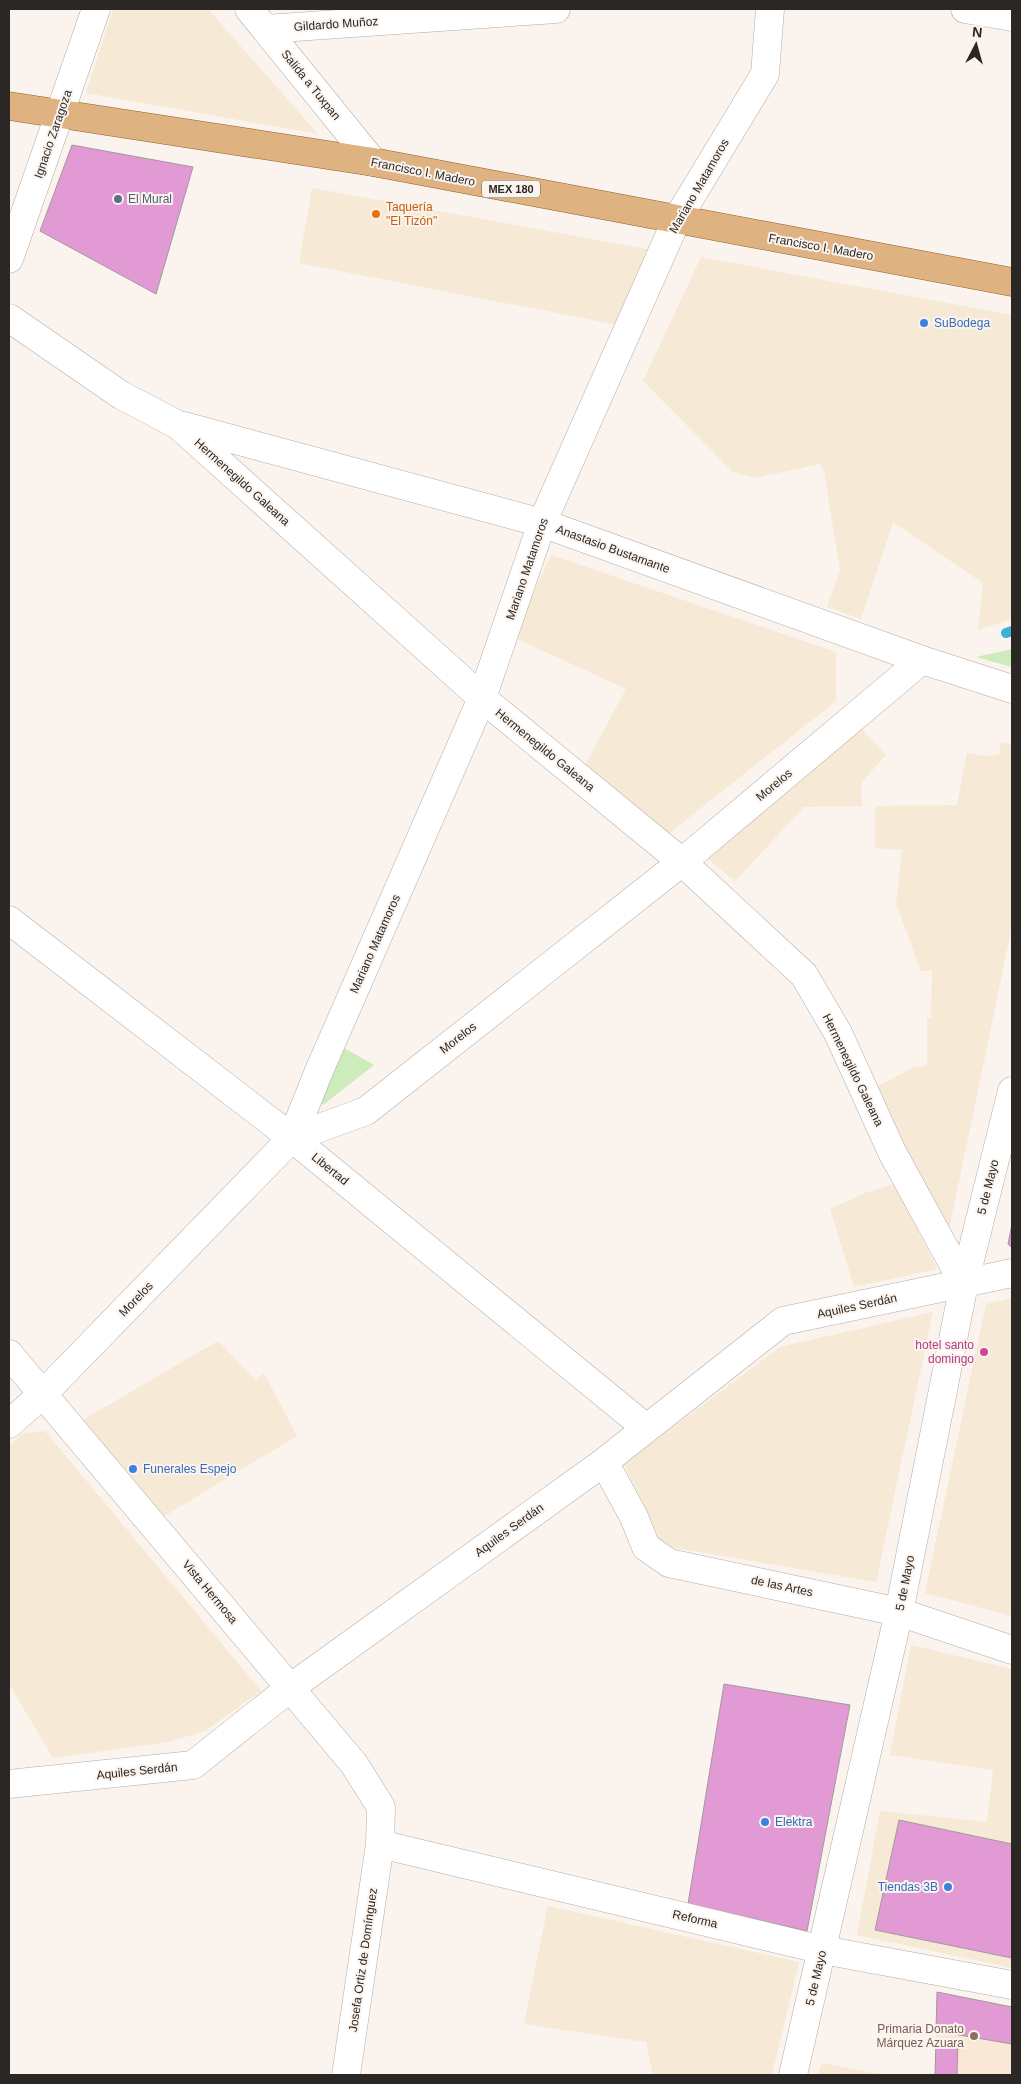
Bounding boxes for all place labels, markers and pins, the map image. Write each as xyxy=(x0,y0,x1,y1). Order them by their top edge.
place label: El Mural xyxy=(128,192,172,206)
marker: El Mural xyxy=(112,193,124,205)
place label: Taquería "El Tizón" xyxy=(386,200,437,228)
marker: Taquería "El Tizón" xyxy=(370,208,382,220)
place label: SuBodega xyxy=(934,316,990,330)
marker: SuBodega xyxy=(918,317,930,329)
place label: hotel santo domingo xyxy=(915,1338,974,1366)
marker: hotel santo domingo xyxy=(978,1346,990,1358)
place label: Funerales Espejo xyxy=(143,1462,237,1476)
marker: Funerales Espejo xyxy=(127,1463,139,1475)
place label: Elektra xyxy=(775,1815,813,1829)
marker: Elektra xyxy=(759,1816,771,1828)
place label: Tiendas 3B xyxy=(878,1880,938,1894)
marker: Tiendas 3B xyxy=(942,1881,954,1893)
place label: Primaria Donato Márquez Azuara xyxy=(877,2022,964,2050)
marker: Primaria Donato Márquez Azuara xyxy=(968,2030,980,2042)

